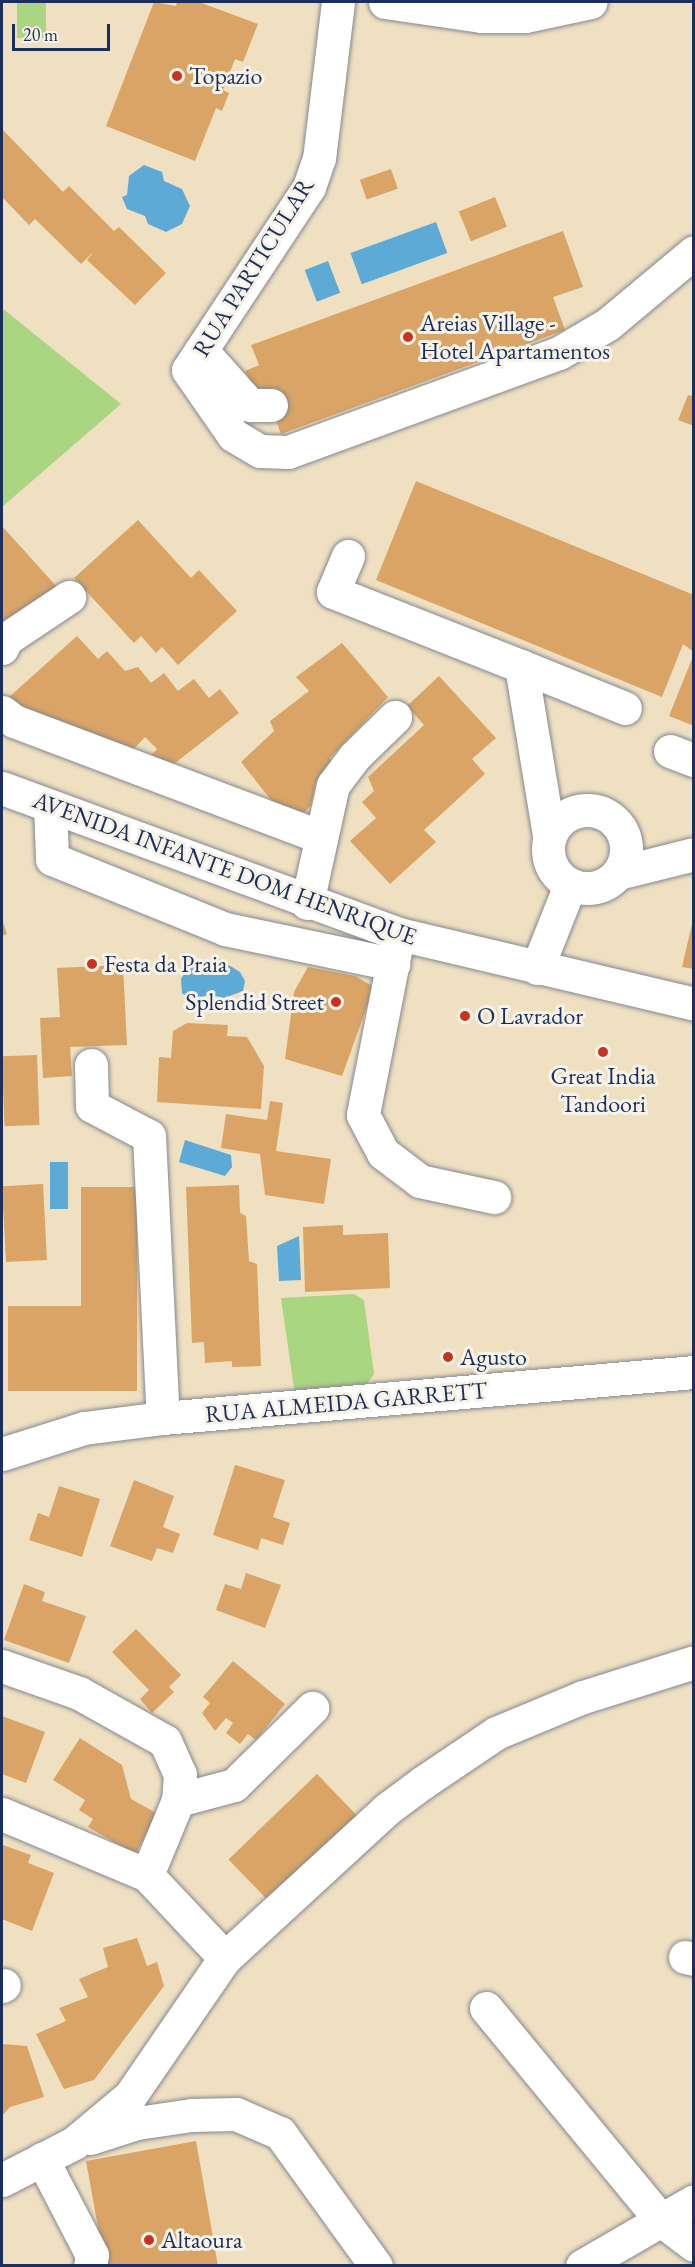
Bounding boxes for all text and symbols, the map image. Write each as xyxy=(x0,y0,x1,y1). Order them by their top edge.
scale bar xyxy=(15,12,112,50)
text: 20 m xyxy=(23,23,58,46)
place label: Topazio xyxy=(189,62,262,90)
marker: Topazio xyxy=(170,69,184,83)
street label: RUA PARTICULAR xyxy=(186,172,320,362)
place label: Areias Village - Hotel Apartamentos xyxy=(420,309,610,365)
marker: Areias Village - Hotel Apartamentos xyxy=(401,330,415,344)
street label: AVENIDA INFANTE DOM HENRIQUE xyxy=(29,785,421,951)
place label: Festa da Praia xyxy=(104,950,227,978)
marker: Festa da Praia xyxy=(85,957,99,971)
place label: Splendid Street xyxy=(185,988,324,1016)
marker: Splendid Street xyxy=(329,995,343,1009)
place label: O Lavrador xyxy=(477,1002,583,1030)
marker: O Lavrador xyxy=(458,1009,472,1023)
marker: Great India Tandoori xyxy=(596,1045,610,1059)
place label: Great India Tandoori xyxy=(550,1062,656,1118)
place label: Agusto xyxy=(460,1343,527,1371)
marker: Agusto xyxy=(441,1350,455,1364)
street label: RUA ALMEIDA GARRETT xyxy=(204,1375,488,1429)
place label: Altaoura xyxy=(161,2226,243,2254)
marker: Altaoura xyxy=(142,2233,156,2247)

